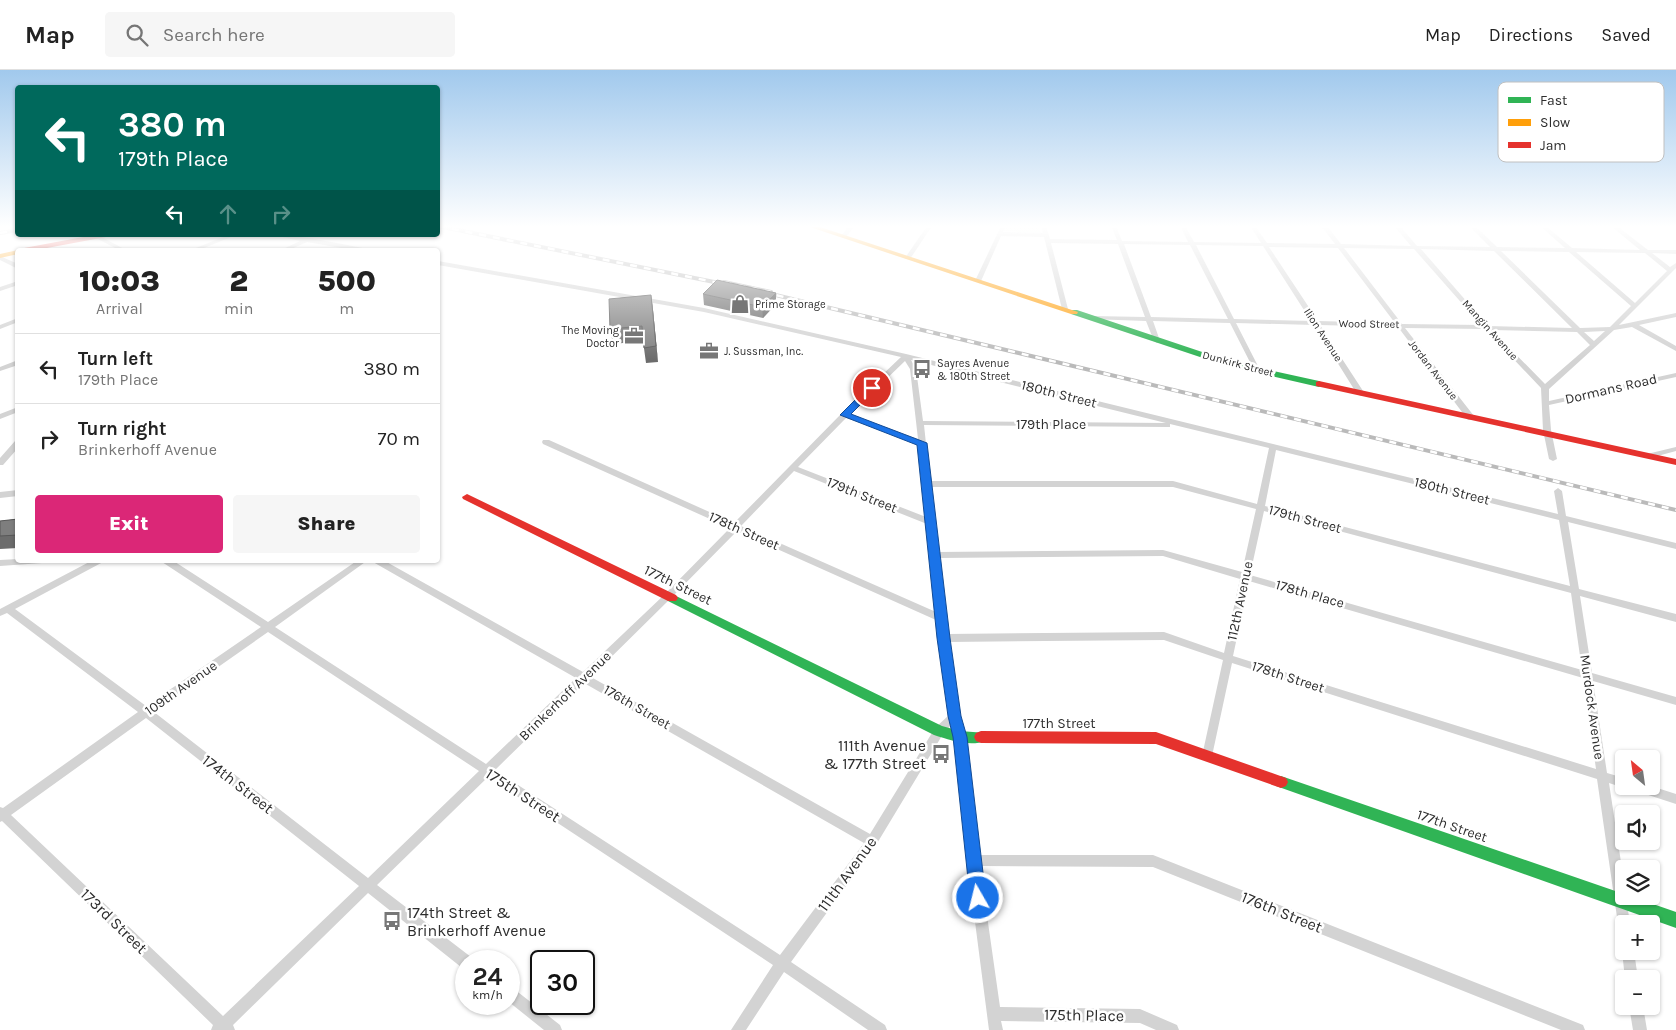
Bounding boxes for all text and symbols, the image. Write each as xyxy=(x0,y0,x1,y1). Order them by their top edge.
search box xyxy=(105,12,455,57)
text: Map xyxy=(25,21,75,49)
icon: search xyxy=(123,21,151,49)
text: Search here xyxy=(163,24,265,46)
text: Map xyxy=(1425,24,1461,46)
text: Directions xyxy=(1489,24,1573,46)
text: Saved xyxy=(1601,24,1651,46)
legend xyxy=(1498,82,1664,162)
text: Fast xyxy=(1540,92,1567,109)
text: 380 m xyxy=(118,104,227,145)
icon: left xyxy=(35,105,100,170)
text: Slow xyxy=(1540,114,1570,131)
text: Jam xyxy=(1540,137,1566,154)
text: 179th Place xyxy=(118,146,228,172)
icon: left xyxy=(161,200,189,228)
icon: ahead xyxy=(214,200,242,228)
icon: right xyxy=(267,200,295,228)
text: 10:03 xyxy=(79,263,160,299)
text: 2 xyxy=(229,263,248,299)
text: 500 xyxy=(318,263,376,299)
shop icon: Prime Storage xyxy=(729,293,751,315)
street label: Mangin Avenue xyxy=(1459,297,1521,363)
place label: Prime Storage xyxy=(755,298,826,311)
text: Arrival xyxy=(96,299,143,318)
text: min xyxy=(224,299,253,318)
text: m xyxy=(339,299,354,318)
street label: Ilion Avenue xyxy=(1301,306,1345,364)
street label: Wood Street xyxy=(1338,317,1400,331)
place label: The Moving Doctor xyxy=(562,324,620,350)
office icon: The Moving Doctor xyxy=(623,325,645,347)
street label: Jordan Avenue xyxy=(1406,337,1461,403)
office icon: J. Sussman, Inc. xyxy=(698,340,720,362)
place label: J. Sussman, Inc. xyxy=(724,345,803,358)
text: Turn left xyxy=(78,348,153,370)
street label: Dunkirk Street xyxy=(1201,348,1275,380)
icon: left xyxy=(35,355,63,383)
place label: Sayres Avenue & 180th Street xyxy=(937,357,1010,383)
text: 380 m xyxy=(364,358,420,380)
bus stop icon: Sayres Avenue & 180th Street xyxy=(911,358,933,380)
pin xyxy=(851,367,893,409)
text: 179th Place xyxy=(78,370,158,389)
street label: Dormans Road xyxy=(1563,370,1659,408)
icon: arrive xyxy=(858,374,886,402)
street label: 180th Street xyxy=(1020,376,1098,412)
street label: 179th Place xyxy=(1016,416,1086,433)
text: Turn right xyxy=(78,418,167,440)
icon: right xyxy=(35,425,63,453)
text: 70 m xyxy=(378,428,420,450)
text: Brinkerhoff Avenue xyxy=(78,440,217,459)
street label: 179th Street xyxy=(824,473,900,517)
street label: 180th Street xyxy=(1413,473,1491,509)
button: Exit xyxy=(35,495,223,553)
button: Share xyxy=(233,495,420,553)
street label: 179th Street xyxy=(1267,501,1343,537)
street label: 178th Street xyxy=(706,508,782,554)
street label: 112th Avenue xyxy=(1223,560,1257,642)
street label: 177th Street xyxy=(641,561,715,609)
street label: 178th Place xyxy=(1274,576,1346,612)
street label: Brinkerhoff Avenue xyxy=(515,648,615,744)
street label: Murdock Avenue xyxy=(1576,653,1608,761)
street label: 109th Avenue xyxy=(142,657,220,719)
street label: 178th Street xyxy=(1250,657,1326,697)
street label: 176th Street xyxy=(600,681,674,733)
street label: 177th Street xyxy=(1022,715,1096,732)
place label: 111th Avenue & 177th Street xyxy=(824,736,926,773)
bus stop icon: 111th Avenue & 177th Street xyxy=(930,743,952,765)
street label: 174th Street xyxy=(199,750,277,818)
north arrow xyxy=(1615,750,1660,795)
map controls xyxy=(1615,750,1660,1015)
street label: 175th Street xyxy=(482,764,564,826)
button: sound xyxy=(1615,805,1660,850)
street label: 177th Street xyxy=(1415,806,1489,846)
street label: 111th Avenue xyxy=(813,833,881,915)
button: layers xyxy=(1615,860,1660,905)
position arrow xyxy=(951,871,1003,923)
street label: 173rd Street xyxy=(77,885,151,957)
street label: 176th Street xyxy=(1239,887,1325,937)
place label: 174th Street & Brinkerhoff Avenue xyxy=(407,903,546,940)
bus stop icon: 174th Street & Brinkerhoff Avenue xyxy=(381,910,403,932)
button: + xyxy=(1615,915,1660,960)
speed limit sign: 30 xyxy=(530,950,595,1015)
text: 24 xyxy=(472,962,503,991)
button: − xyxy=(1615,970,1660,1015)
text: km/h xyxy=(472,988,503,1002)
street label: 175th Place xyxy=(1044,1005,1124,1025)

